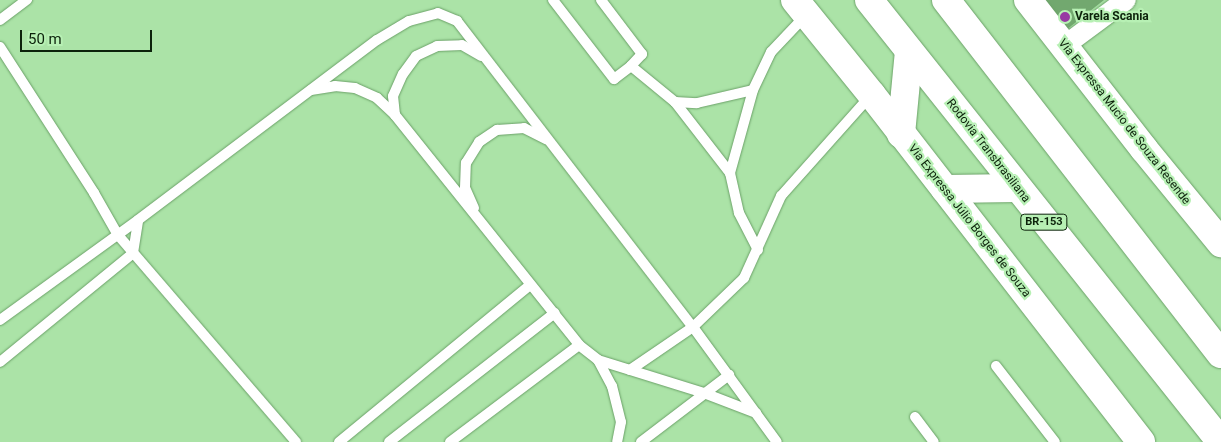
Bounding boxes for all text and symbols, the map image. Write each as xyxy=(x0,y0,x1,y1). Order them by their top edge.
place label: Varela Scania xyxy=(1075,10,1149,24)
marker: Varela Scania xyxy=(1059,11,1071,23)
scale bar xyxy=(22,20,155,52)
text: 50 m xyxy=(28,30,62,48)
street label: Via Expressa Mucio de Souza Resende xyxy=(1055,36,1193,208)
street label: Rodovia Transbrasiliana xyxy=(943,96,1033,206)
street label: Via Expressa Júlio Borges de Souza xyxy=(905,142,1033,300)
road number: BR-153 xyxy=(1020,213,1068,230)

